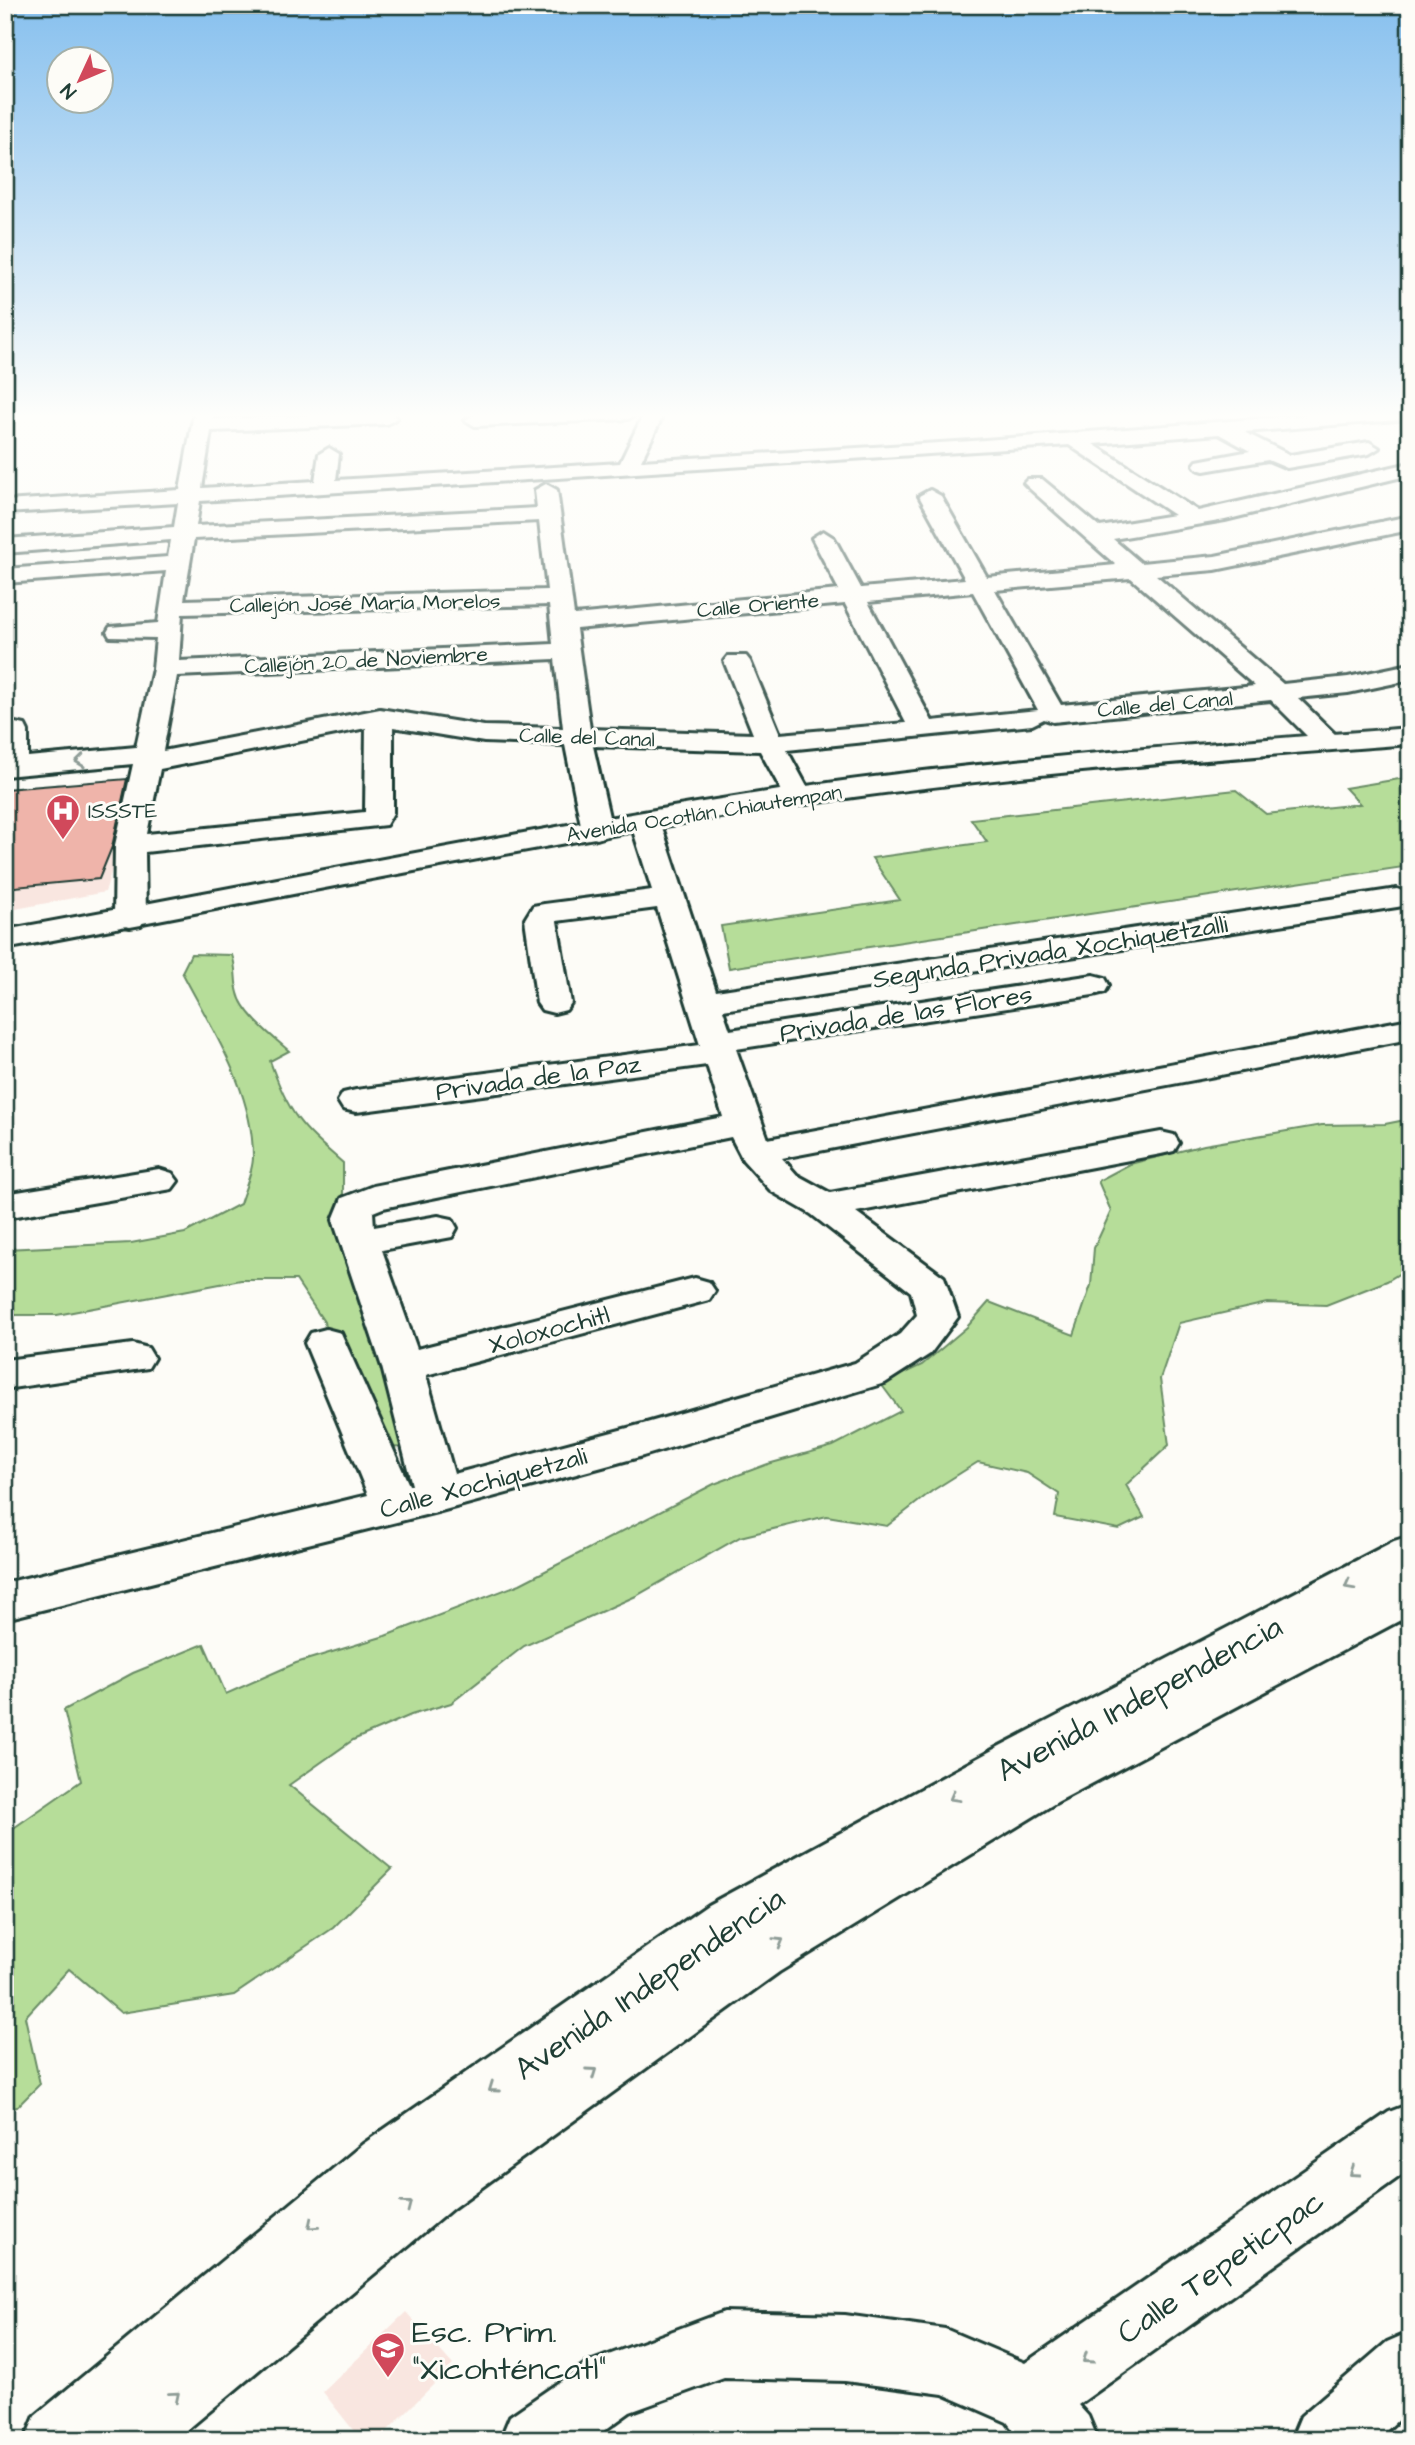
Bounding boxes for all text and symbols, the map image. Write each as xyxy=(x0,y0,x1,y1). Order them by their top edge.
north arrow xyxy=(46,46,116,116)
text: N xyxy=(55,77,83,104)
street label: Calle Oriente xyxy=(696,586,820,625)
street label: Callejón José María Morelos xyxy=(229,587,501,620)
street label: Callejón 20 de Noviembre xyxy=(244,640,488,681)
street label: Calle del Canal xyxy=(1096,684,1234,725)
street label: Calle del Canal xyxy=(519,721,655,754)
one-way arrow xyxy=(74,753,85,768)
street label: Avenida Ocotlán Chiautempan xyxy=(564,777,844,851)
hospital icon: ISSSTE xyxy=(44,792,82,841)
place label: ISSSTE xyxy=(88,797,158,826)
street label: Segunda Privada Xochiquetzalli xyxy=(870,906,1230,1000)
street label: Privada de las Flores xyxy=(777,976,1035,1052)
street label: Privada de la Paz xyxy=(433,1046,643,1110)
street label: Xoloxochitl xyxy=(485,1297,614,1363)
street label: Calle Xochiquetzali xyxy=(376,1438,591,1528)
one-way arrow xyxy=(1344,1577,1357,1591)
street label: Avenida Independencia xyxy=(989,1605,1290,1794)
one-way arrow xyxy=(949,1788,962,1802)
street label: Avenida Independencia xyxy=(506,1877,794,2092)
one-way arrow xyxy=(771,1937,784,1950)
one-way arrow xyxy=(584,2068,597,2080)
one-way arrow xyxy=(488,2080,501,2092)
one-way arrow xyxy=(1349,2164,1362,2176)
street label: Calle Tepeticpac xyxy=(1108,2179,1334,2356)
one-way arrow xyxy=(400,2200,412,2213)
one-way arrow xyxy=(308,2217,321,2229)
place label: Esc. Prim. "Xicohténcatl" xyxy=(412,2310,606,2392)
school or university icon: Esc. Prim. "Xicohténcatl" xyxy=(369,2330,407,2379)
one-way arrow xyxy=(1082,2351,1095,2363)
one-way arrow xyxy=(167,2392,180,2404)

